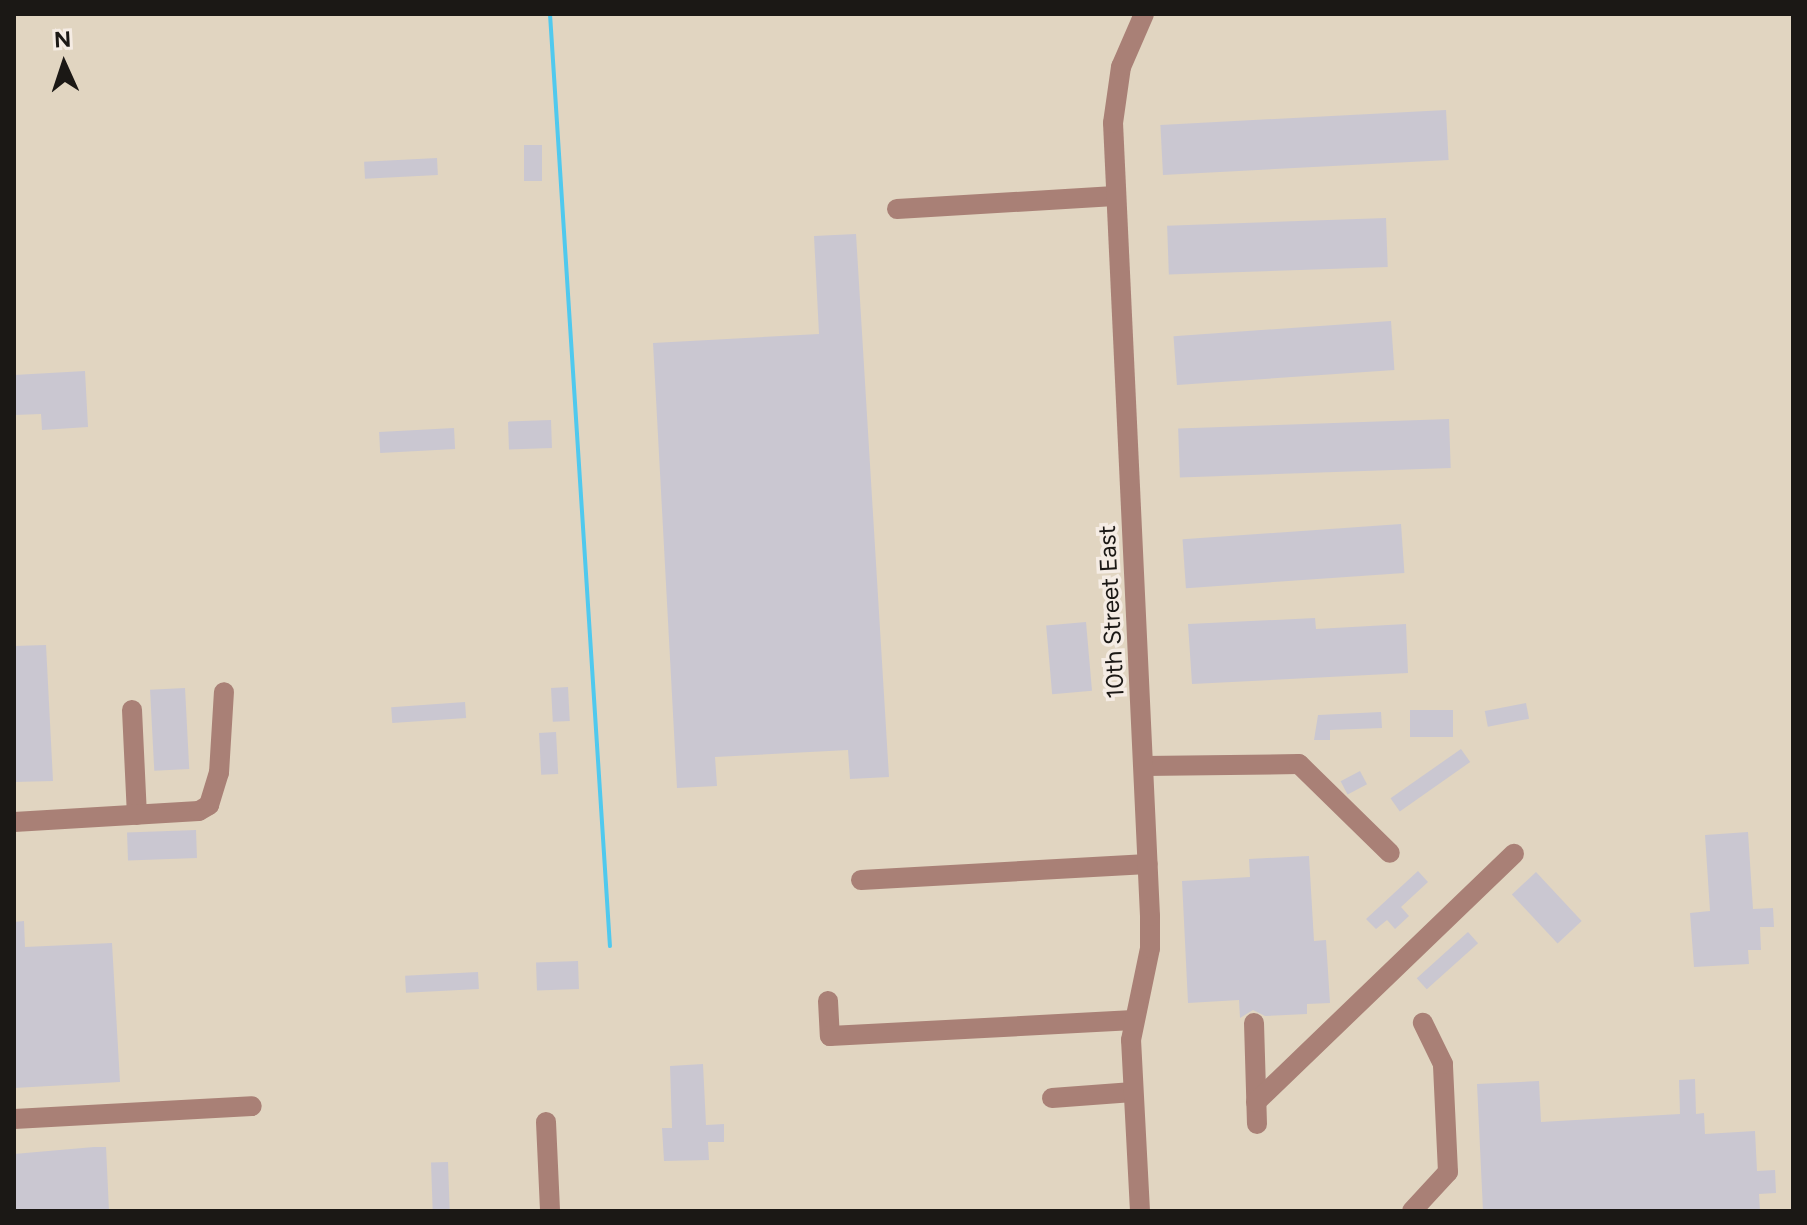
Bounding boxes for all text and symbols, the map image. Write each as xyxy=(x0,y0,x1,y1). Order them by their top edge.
north arrow xyxy=(24,24,104,104)
text: N xyxy=(54,26,72,53)
street label: 10th Street East xyxy=(1092,525,1130,699)

